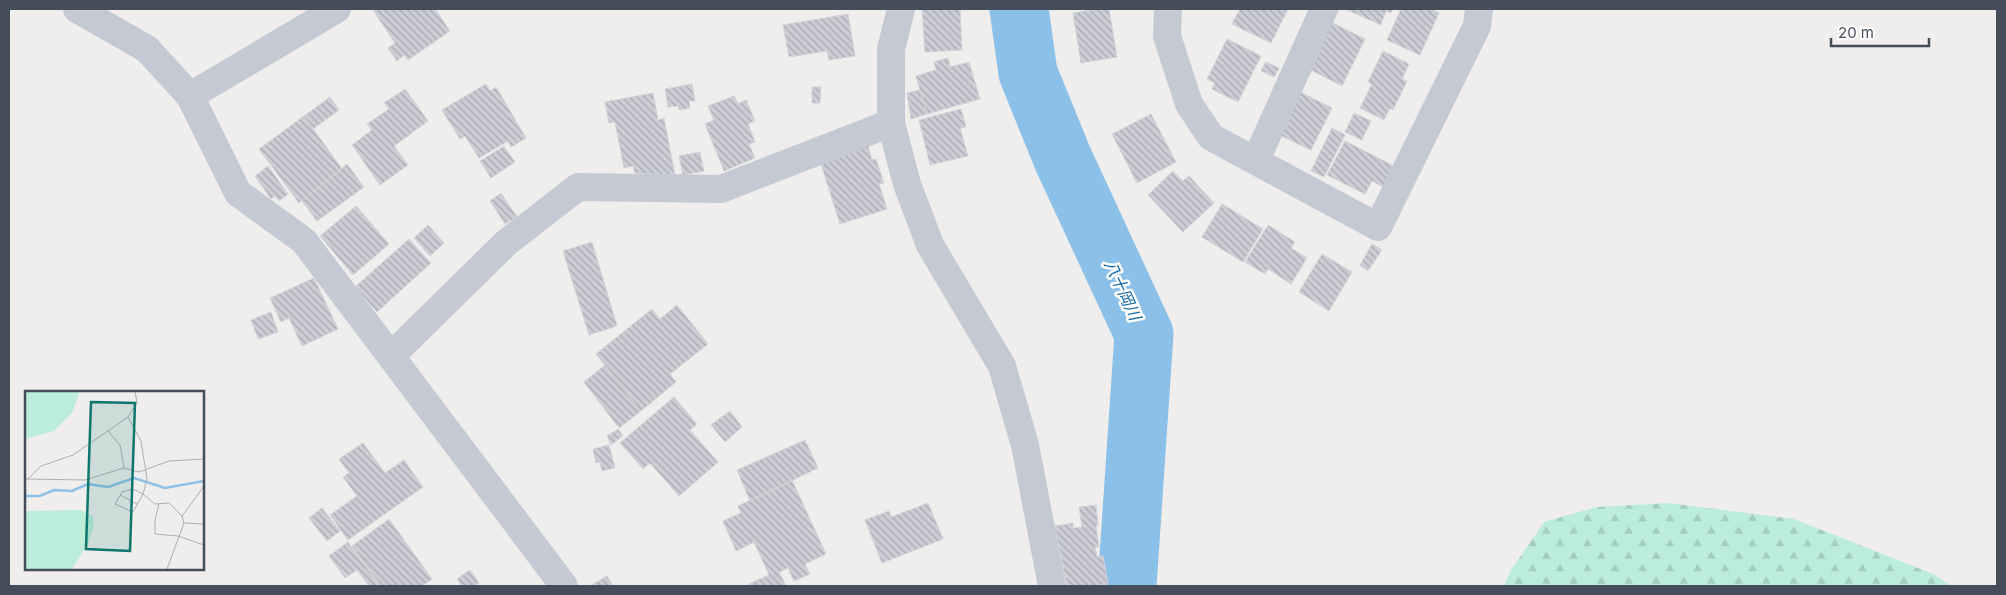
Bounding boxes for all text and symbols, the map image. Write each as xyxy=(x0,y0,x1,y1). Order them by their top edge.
scale bar xyxy=(1831,15,1928,47)
text: 20 m xyxy=(1838,23,1874,42)
water label: 八十岡川 xyxy=(1100,257,1146,325)
inset map xyxy=(25,391,204,570)

